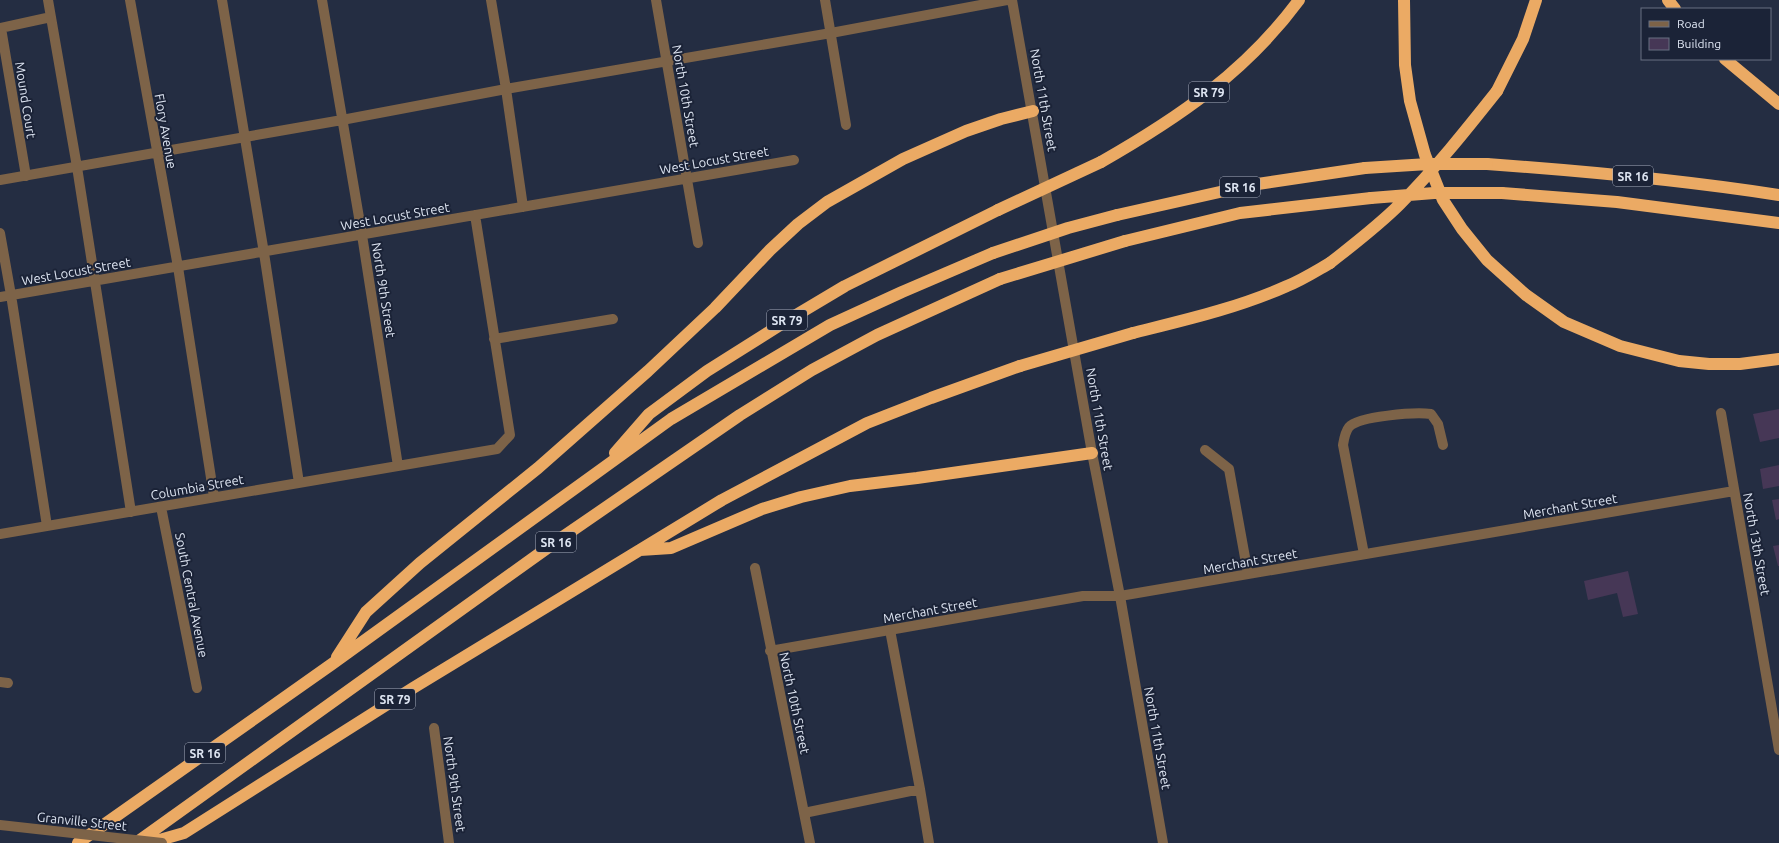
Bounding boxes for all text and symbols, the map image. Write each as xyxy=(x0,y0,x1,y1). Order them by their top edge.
legend xyxy=(1641,8,1771,60)
text: Road xyxy=(1677,17,1705,30)
text: Building xyxy=(1677,37,1721,50)
street label: North 10th Street xyxy=(670,44,702,148)
street label: North 11th Street xyxy=(1028,48,1060,152)
street label: Mound Court xyxy=(13,61,39,139)
road number: SR 79 xyxy=(1189,82,1229,102)
street label: Flory Avenue xyxy=(152,92,180,170)
street label: West Locust Street xyxy=(658,144,770,176)
road number: SR 16 xyxy=(1613,166,1653,186)
road number: SR 16 xyxy=(1220,177,1260,197)
street label: West Locust Street xyxy=(339,200,451,232)
street label: North 9th Street xyxy=(370,241,398,339)
street label: West Locust Street xyxy=(20,255,132,287)
road number: SR 79 xyxy=(767,310,807,330)
street label: North 11th Street xyxy=(1084,367,1116,471)
street label: Columbia Street xyxy=(149,472,245,502)
street label: Merchant Street xyxy=(1522,491,1618,521)
street label: North 13th Street xyxy=(1741,492,1773,596)
street label: South Central Avenue xyxy=(173,531,211,659)
road number: SR 16 xyxy=(536,532,576,552)
street label: Merchant Street xyxy=(1202,546,1298,576)
street label: Merchant Street xyxy=(882,595,978,625)
street label: North 10th Street xyxy=(777,651,813,755)
street label: North 11th Street xyxy=(1142,686,1174,790)
road number: SR 79 xyxy=(375,689,415,709)
street label: North 9th Street xyxy=(441,735,469,833)
road number: SR 16 xyxy=(185,743,225,763)
street label: Granville Street xyxy=(36,809,128,833)

